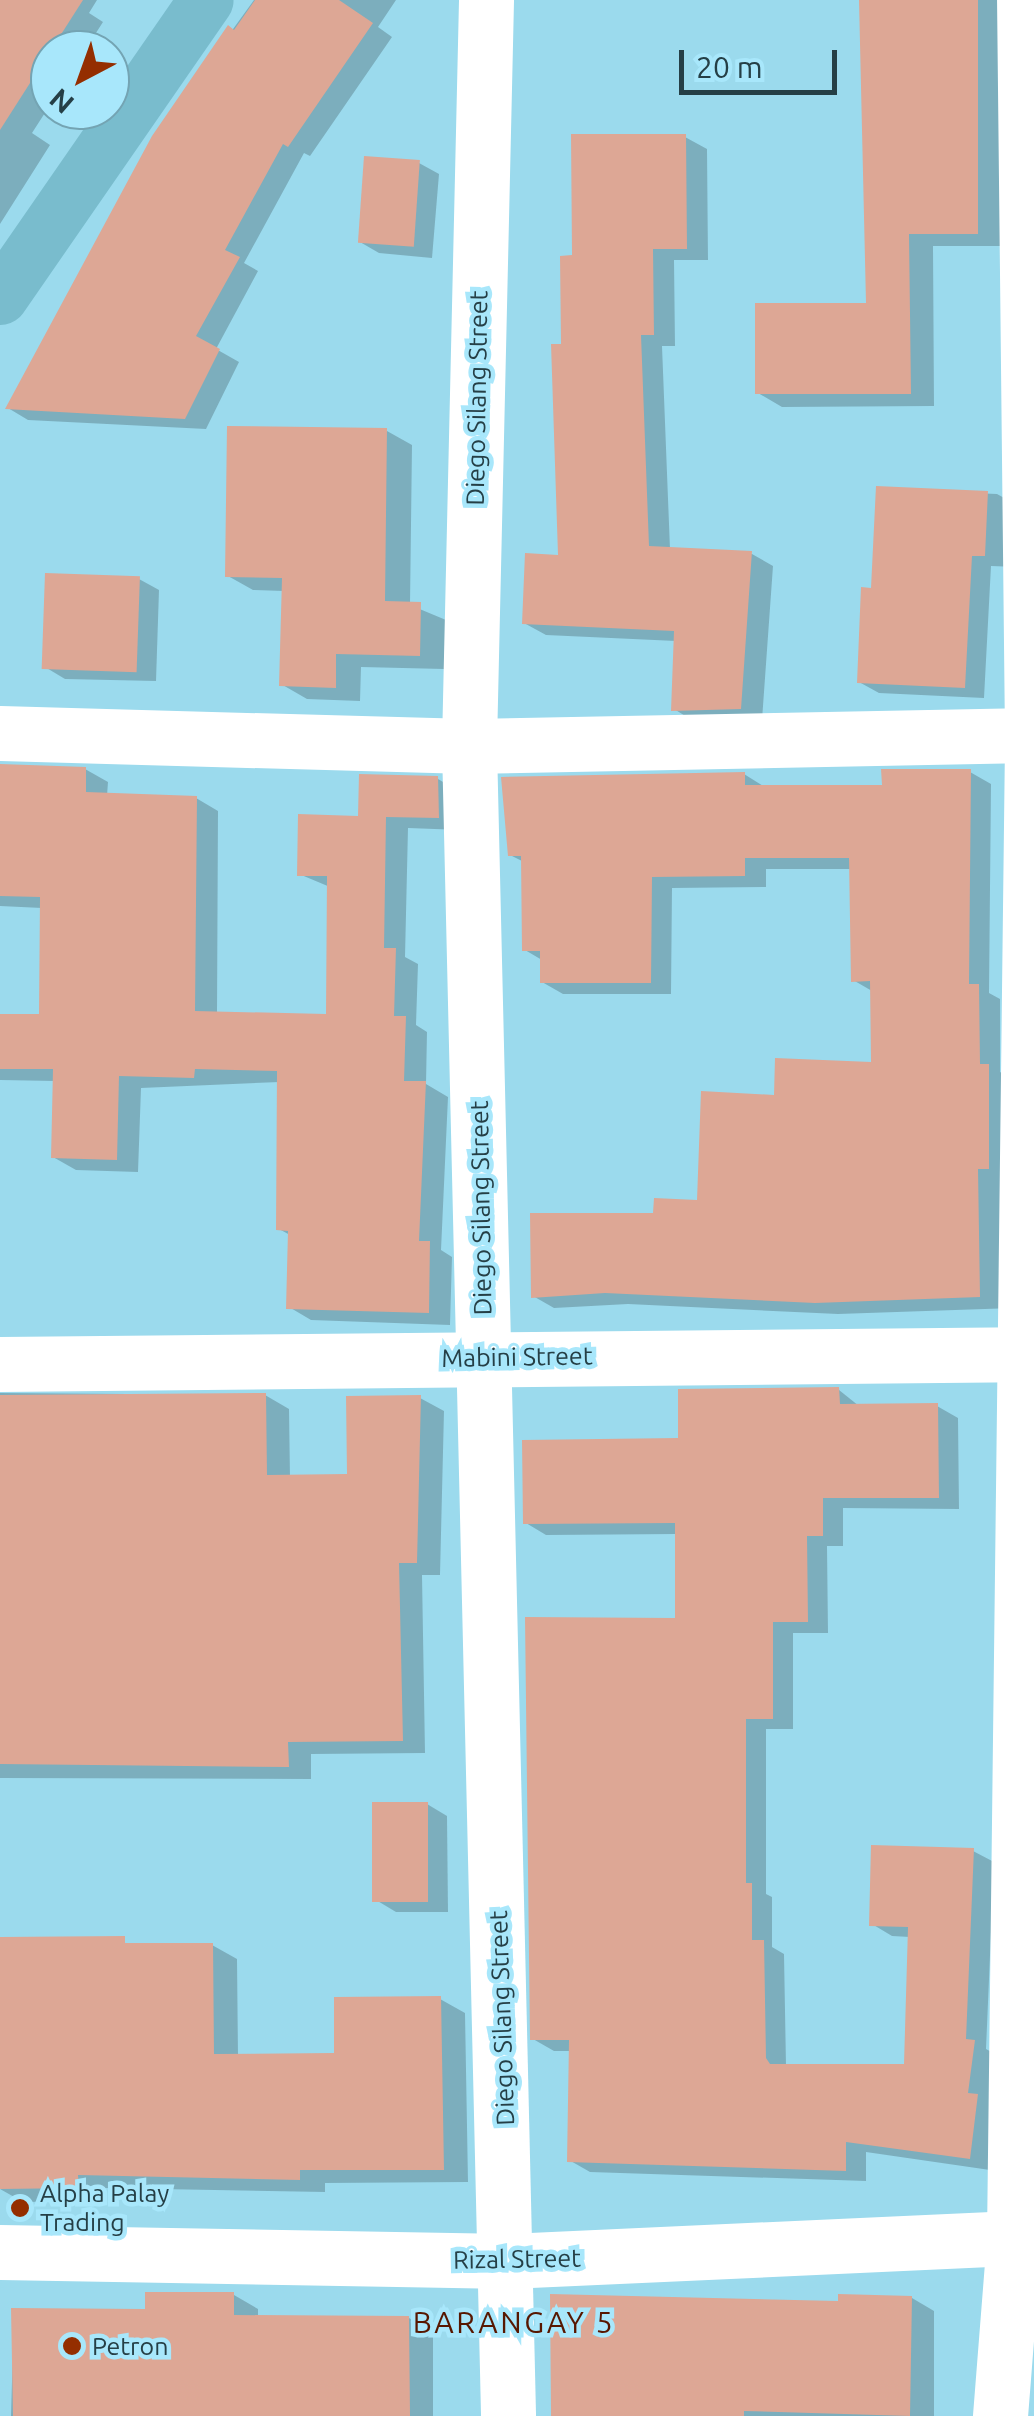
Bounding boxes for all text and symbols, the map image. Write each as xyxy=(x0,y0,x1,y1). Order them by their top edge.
north arrow xyxy=(30,30,130,130)
scale bar xyxy=(684,30,842,92)
text: 20 m xyxy=(696,50,763,84)
text: N xyxy=(43,83,79,120)
street label: Diego Silang Street xyxy=(460,290,494,506)
street label: Diego Silang Street xyxy=(464,1100,498,1316)
street label: Mabini Street xyxy=(441,1341,593,1373)
street label: Diego Silang Street xyxy=(483,1910,521,2126)
place label: Alpha Palay Trading xyxy=(40,2179,169,2238)
marker: Alpha Palay Trading xyxy=(9,2197,31,2219)
street label: Rizal Street xyxy=(453,2243,581,2275)
district label: BARANGAY 5 xyxy=(413,2304,615,2340)
place label: Petron xyxy=(92,2331,168,2361)
marker: Petron xyxy=(61,2335,83,2357)

